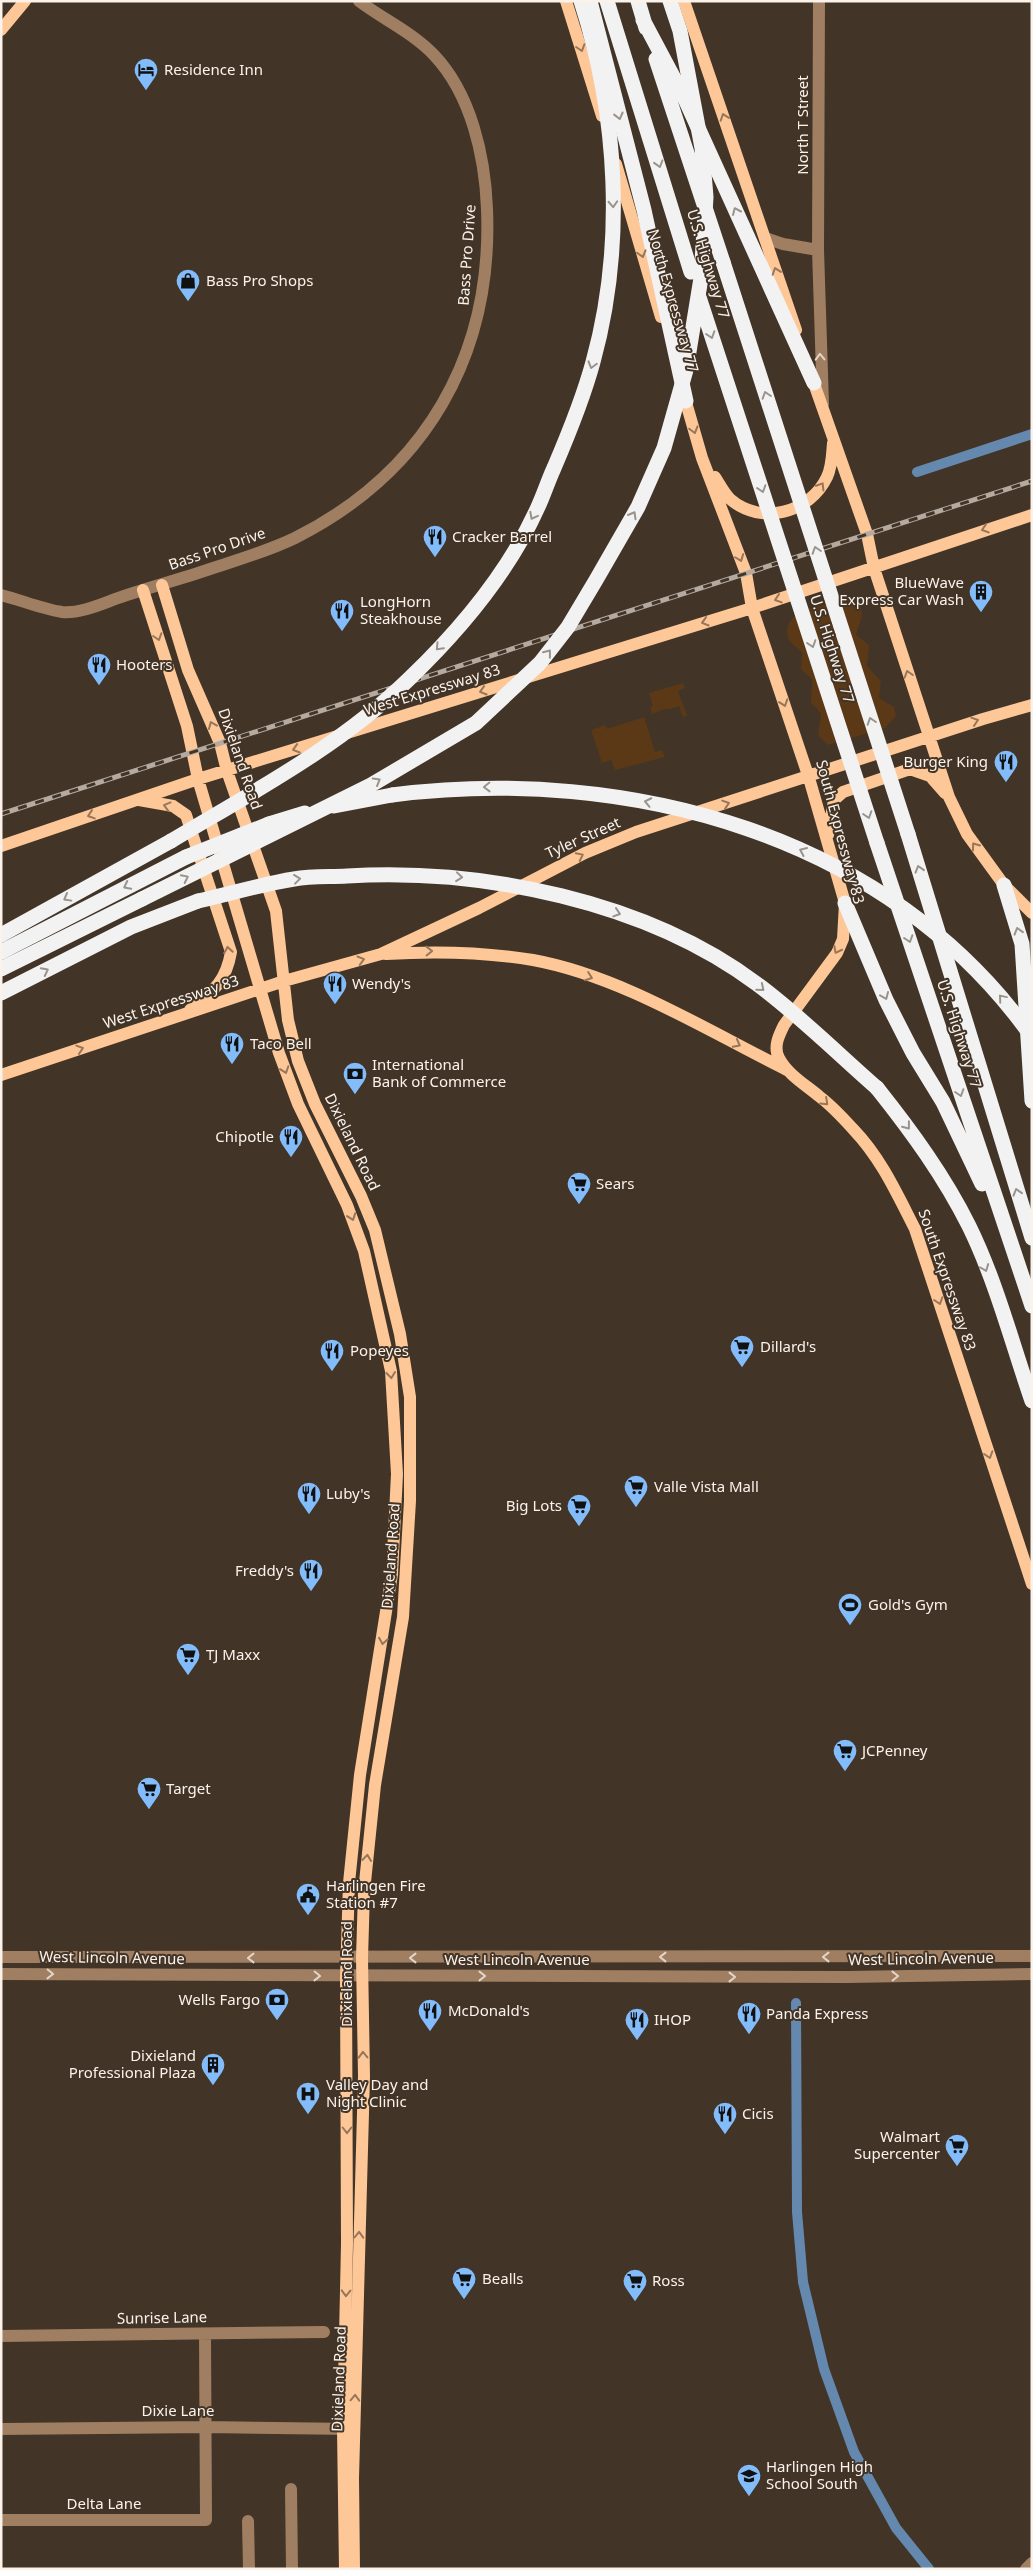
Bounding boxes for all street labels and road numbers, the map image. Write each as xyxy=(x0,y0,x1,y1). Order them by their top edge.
street label: North T Street xyxy=(792,75,812,175)
street label: Bass Pro Drive xyxy=(452,204,480,306)
street label: U.S. Highway 77 xyxy=(683,207,735,321)
street label: North Expressway 77 xyxy=(644,227,704,375)
street label: Bass Pro Drive xyxy=(165,522,268,574)
street label: U.S. Highway 77 xyxy=(806,592,860,706)
street label: West Expressway 83 xyxy=(361,659,502,719)
street label: Dixieland Road xyxy=(214,705,268,812)
street label: South Expressway 83 xyxy=(812,758,870,906)
street label: Tyler Street xyxy=(542,811,624,862)
street label: West Expressway 83 xyxy=(100,970,241,1032)
street label: U.S. Highway 77 xyxy=(933,977,987,1091)
street label: Dixieland Road xyxy=(321,1090,385,1193)
street label: South Expressway 83 xyxy=(914,1206,982,1353)
street label: Dixieland Road xyxy=(376,1502,404,1609)
street label: Dixieland Road xyxy=(336,1921,356,2027)
street label: West Lincoln Avenue xyxy=(39,1946,185,1968)
street label: West Lincoln Avenue xyxy=(848,1947,994,1969)
street label: West Lincoln Avenue xyxy=(444,1949,590,1969)
street label: Sunrise Lane xyxy=(117,2306,207,2328)
street label: Dixieland Road xyxy=(326,2326,350,2432)
street label: Dixie Lane xyxy=(142,2400,215,2420)
street label: Delta Lane xyxy=(66,2493,142,2513)

